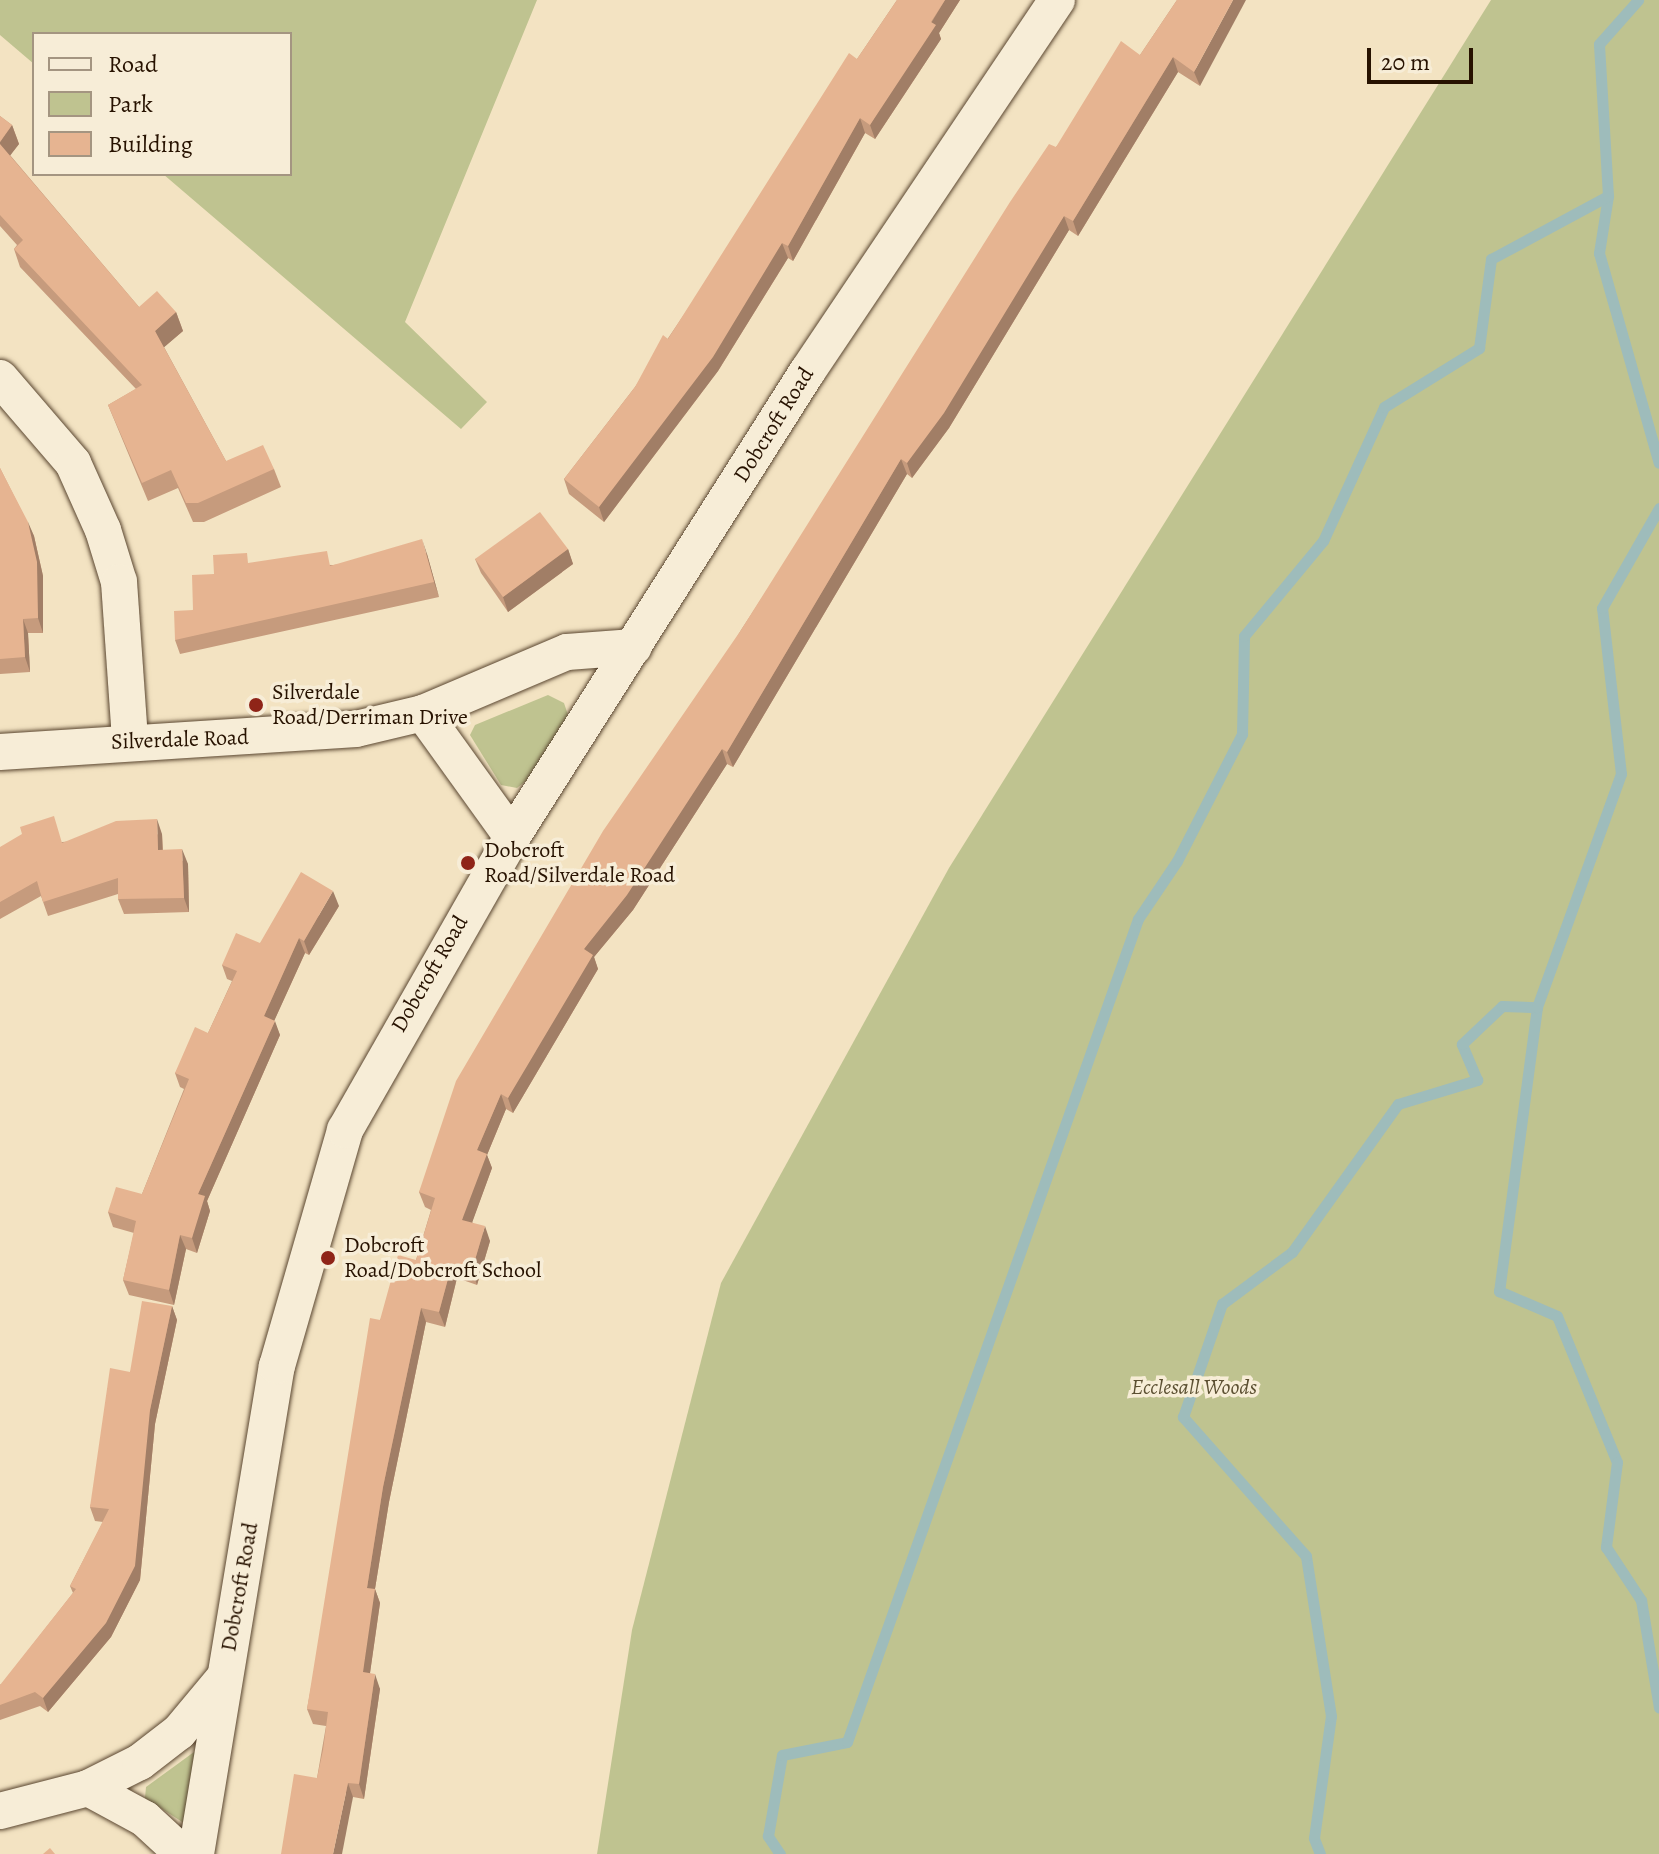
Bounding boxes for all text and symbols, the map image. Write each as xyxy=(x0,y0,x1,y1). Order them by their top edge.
legend xyxy=(32,32,292,176)
scale bar xyxy=(1371,32,1477,82)
text: 20 m xyxy=(1381,46,1430,78)
text: Road xyxy=(108,48,158,80)
text: Park xyxy=(108,88,153,120)
text: Building xyxy=(108,128,193,160)
street label: Dobcroft Road xyxy=(728,363,820,487)
place label: Silverdale Road/Derriman Drive xyxy=(272,679,468,730)
marker: Silverdale Road/Derriman Drive xyxy=(247,696,265,714)
street label: Silverdale Road xyxy=(111,724,249,756)
place label: Dobcroft Road/Silverdale Road xyxy=(484,837,675,888)
marker: Dobcroft Road/Silverdale Road xyxy=(459,854,477,872)
street label: Dobcroft Road xyxy=(386,911,474,1037)
place label: Dobcroft Road/Dobcroft School xyxy=(344,1232,541,1284)
marker: Dobcroft Road/Dobcroft School xyxy=(319,1249,337,1267)
park label: Ecclesall Woods xyxy=(1131,1375,1257,1401)
street label: Dobcroft Road xyxy=(216,1520,264,1654)

